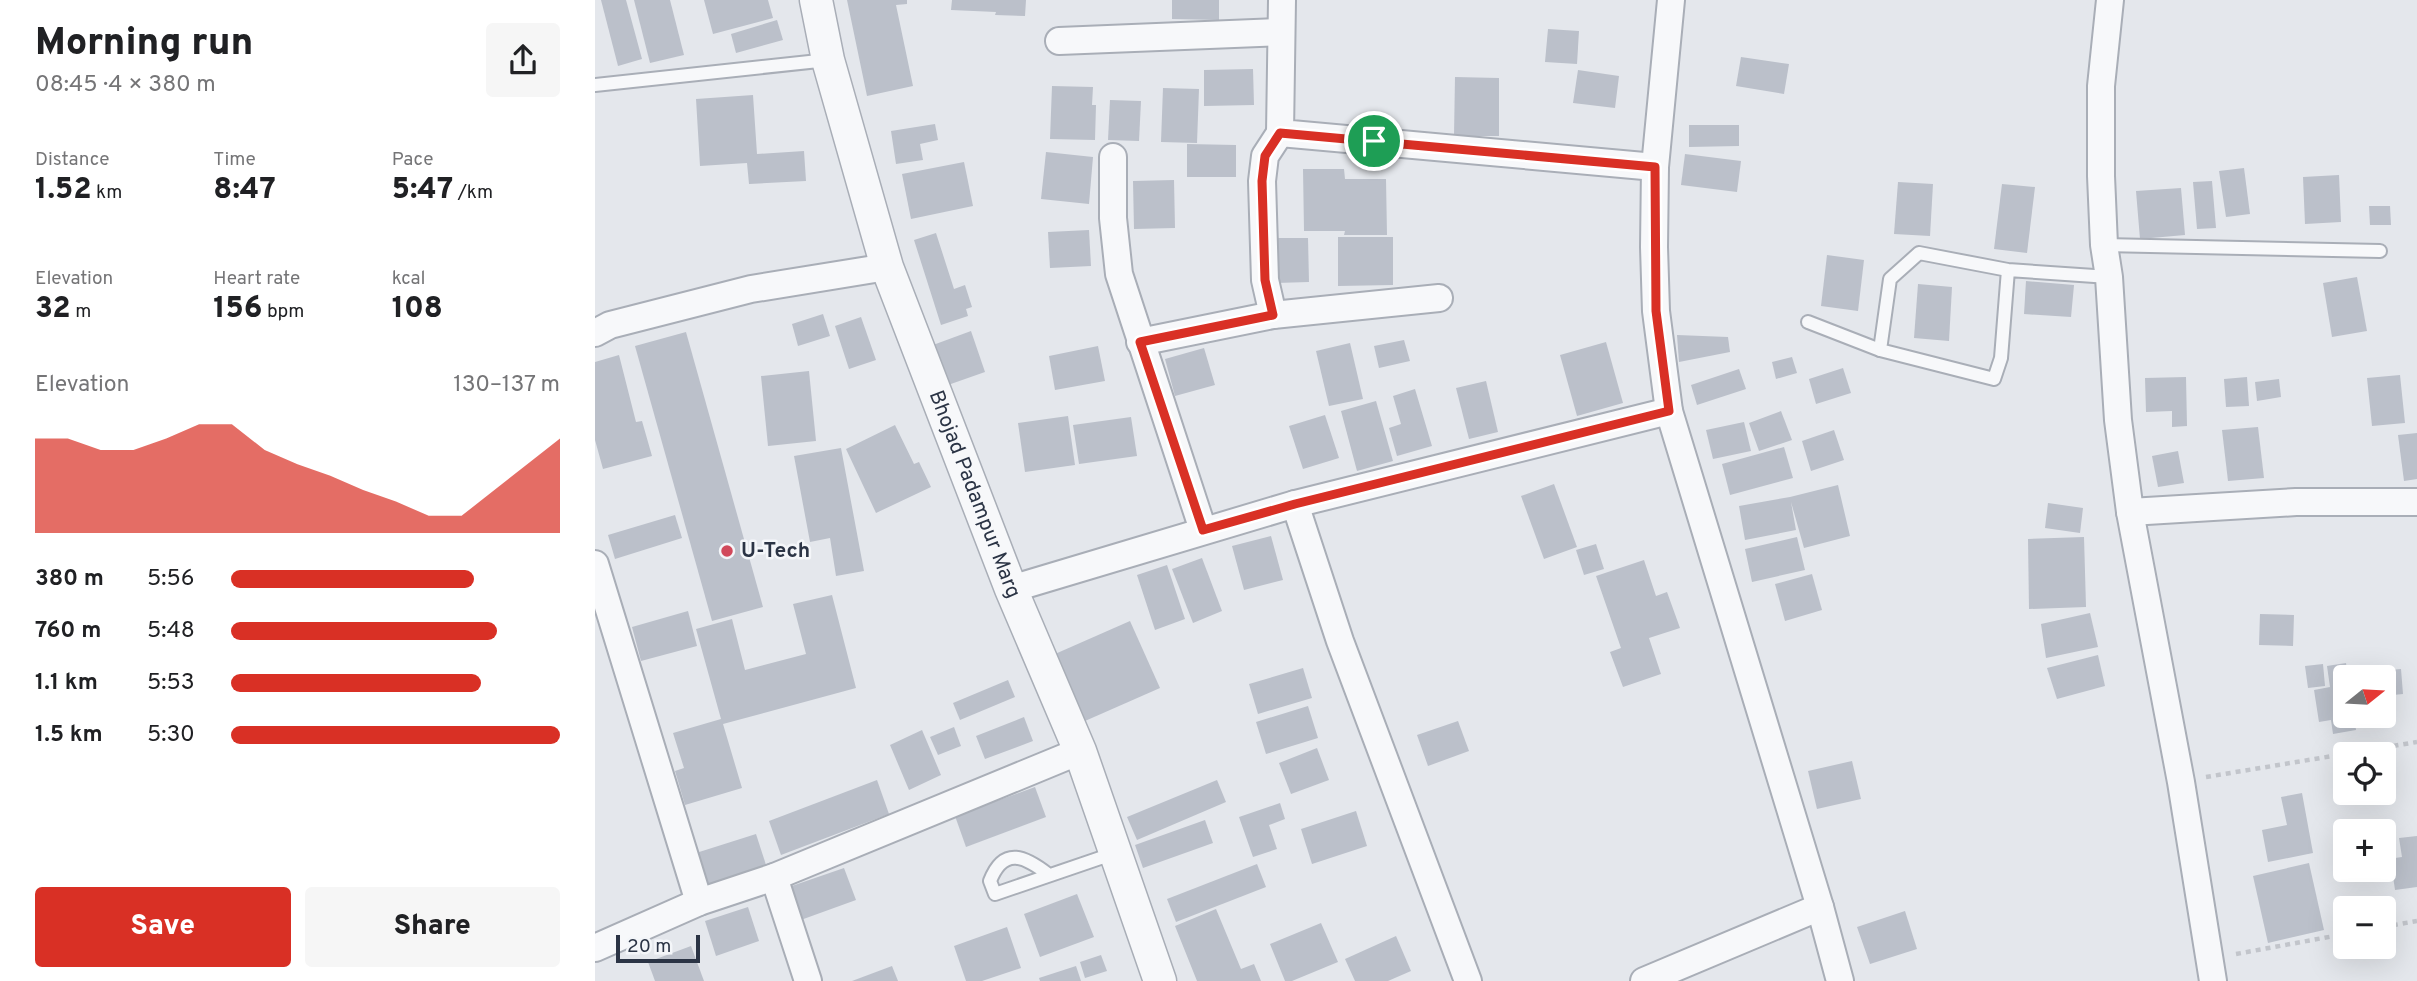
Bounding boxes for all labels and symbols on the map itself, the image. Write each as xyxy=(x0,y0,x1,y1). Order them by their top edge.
pin xyxy=(1344,111,1404,171)
street label: Bhojad Padampur Marg xyxy=(922,387,1027,602)
place label: U-Tech xyxy=(741,538,810,565)
marker: U-Tech xyxy=(719,543,735,559)
north arrow xyxy=(2333,665,2396,728)
scale bar xyxy=(616,932,700,964)

